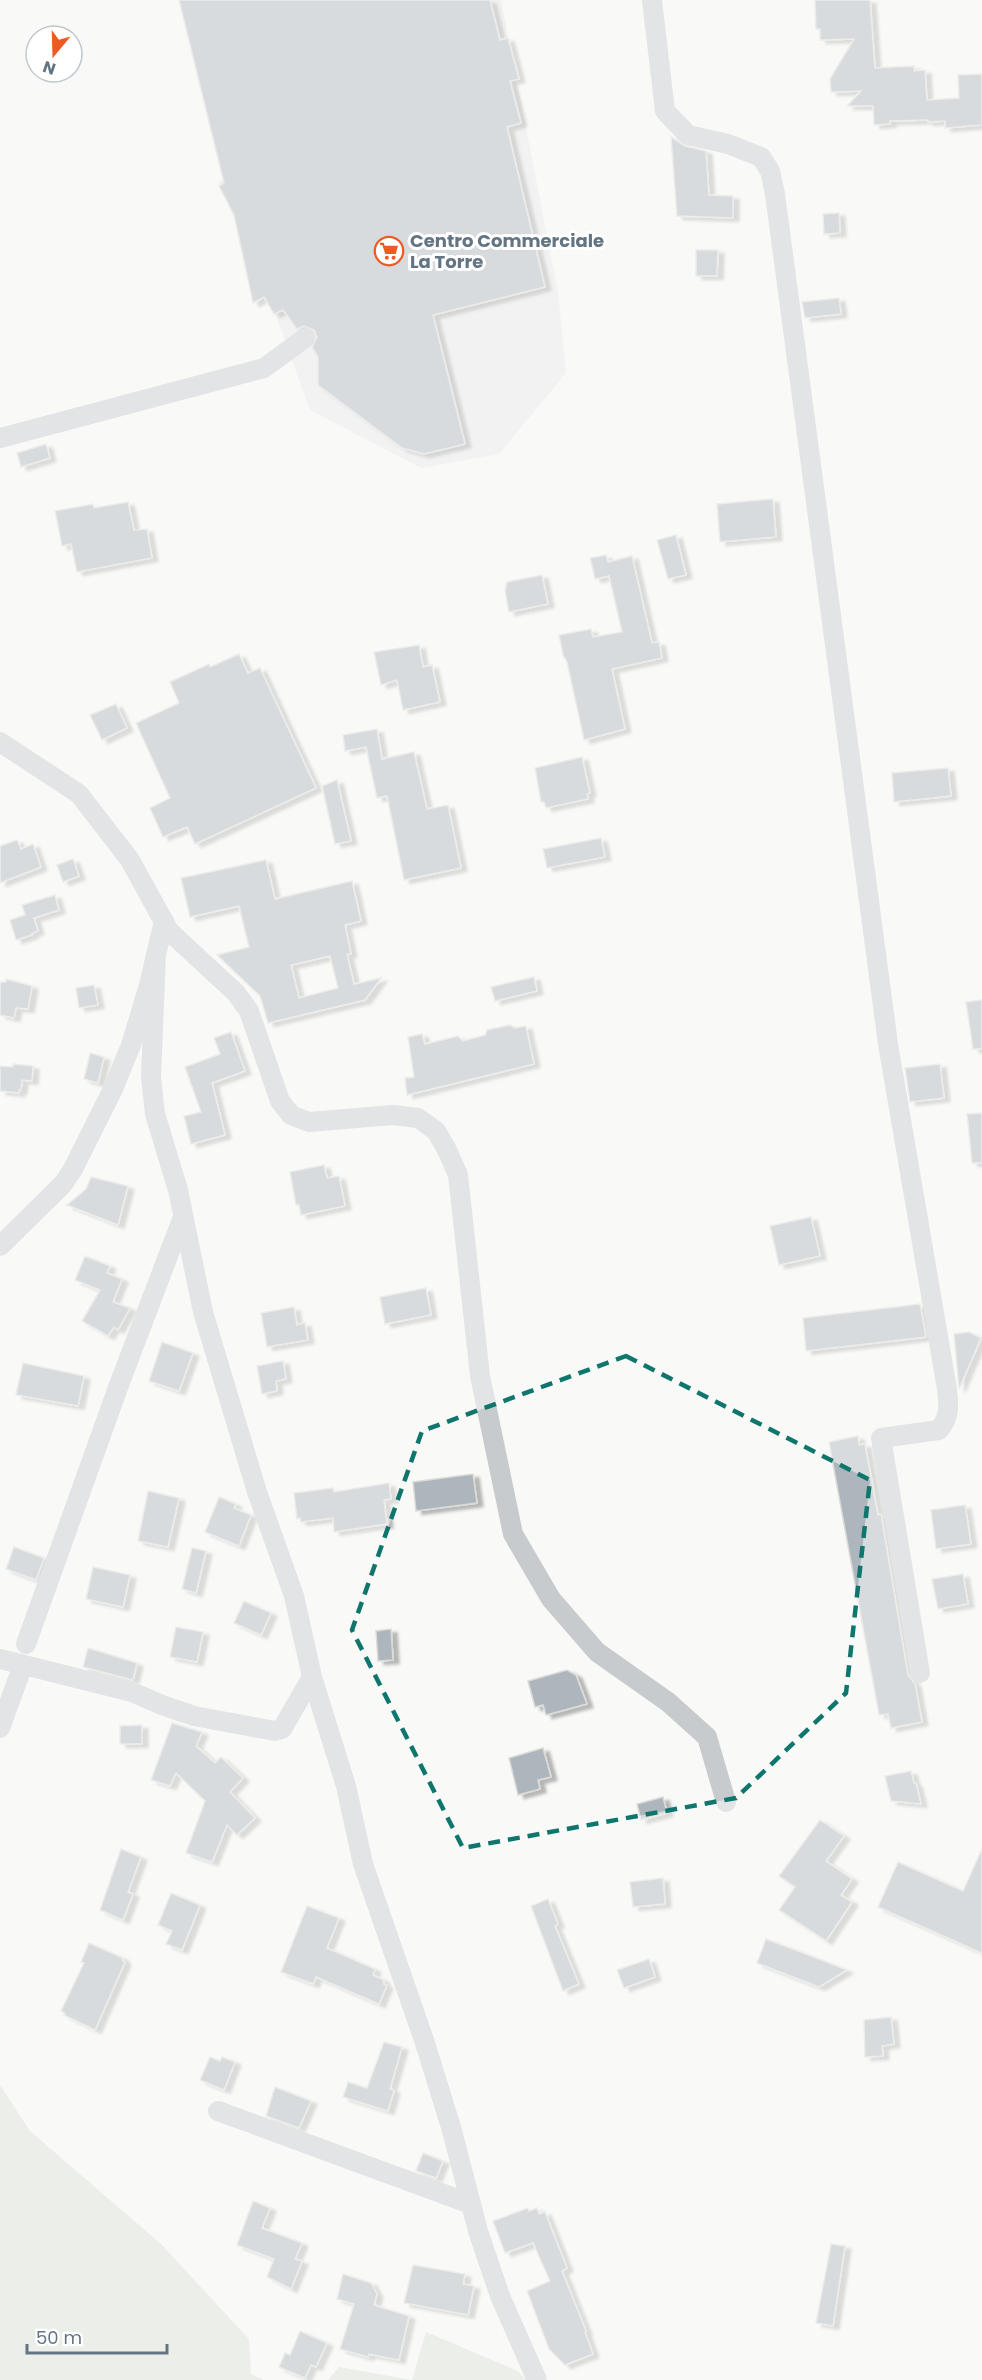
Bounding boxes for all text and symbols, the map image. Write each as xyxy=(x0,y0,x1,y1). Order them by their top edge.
north arrow xyxy=(24,24,84,84)
text: N xyxy=(40,55,59,81)
place label: Centro Commerciale La Torre xyxy=(410,228,604,274)
supermarket icon: Centro Commerciale La Torre xyxy=(373,235,405,267)
scale bar xyxy=(27,2317,166,2355)
text: 50 m xyxy=(36,2325,82,2350)

